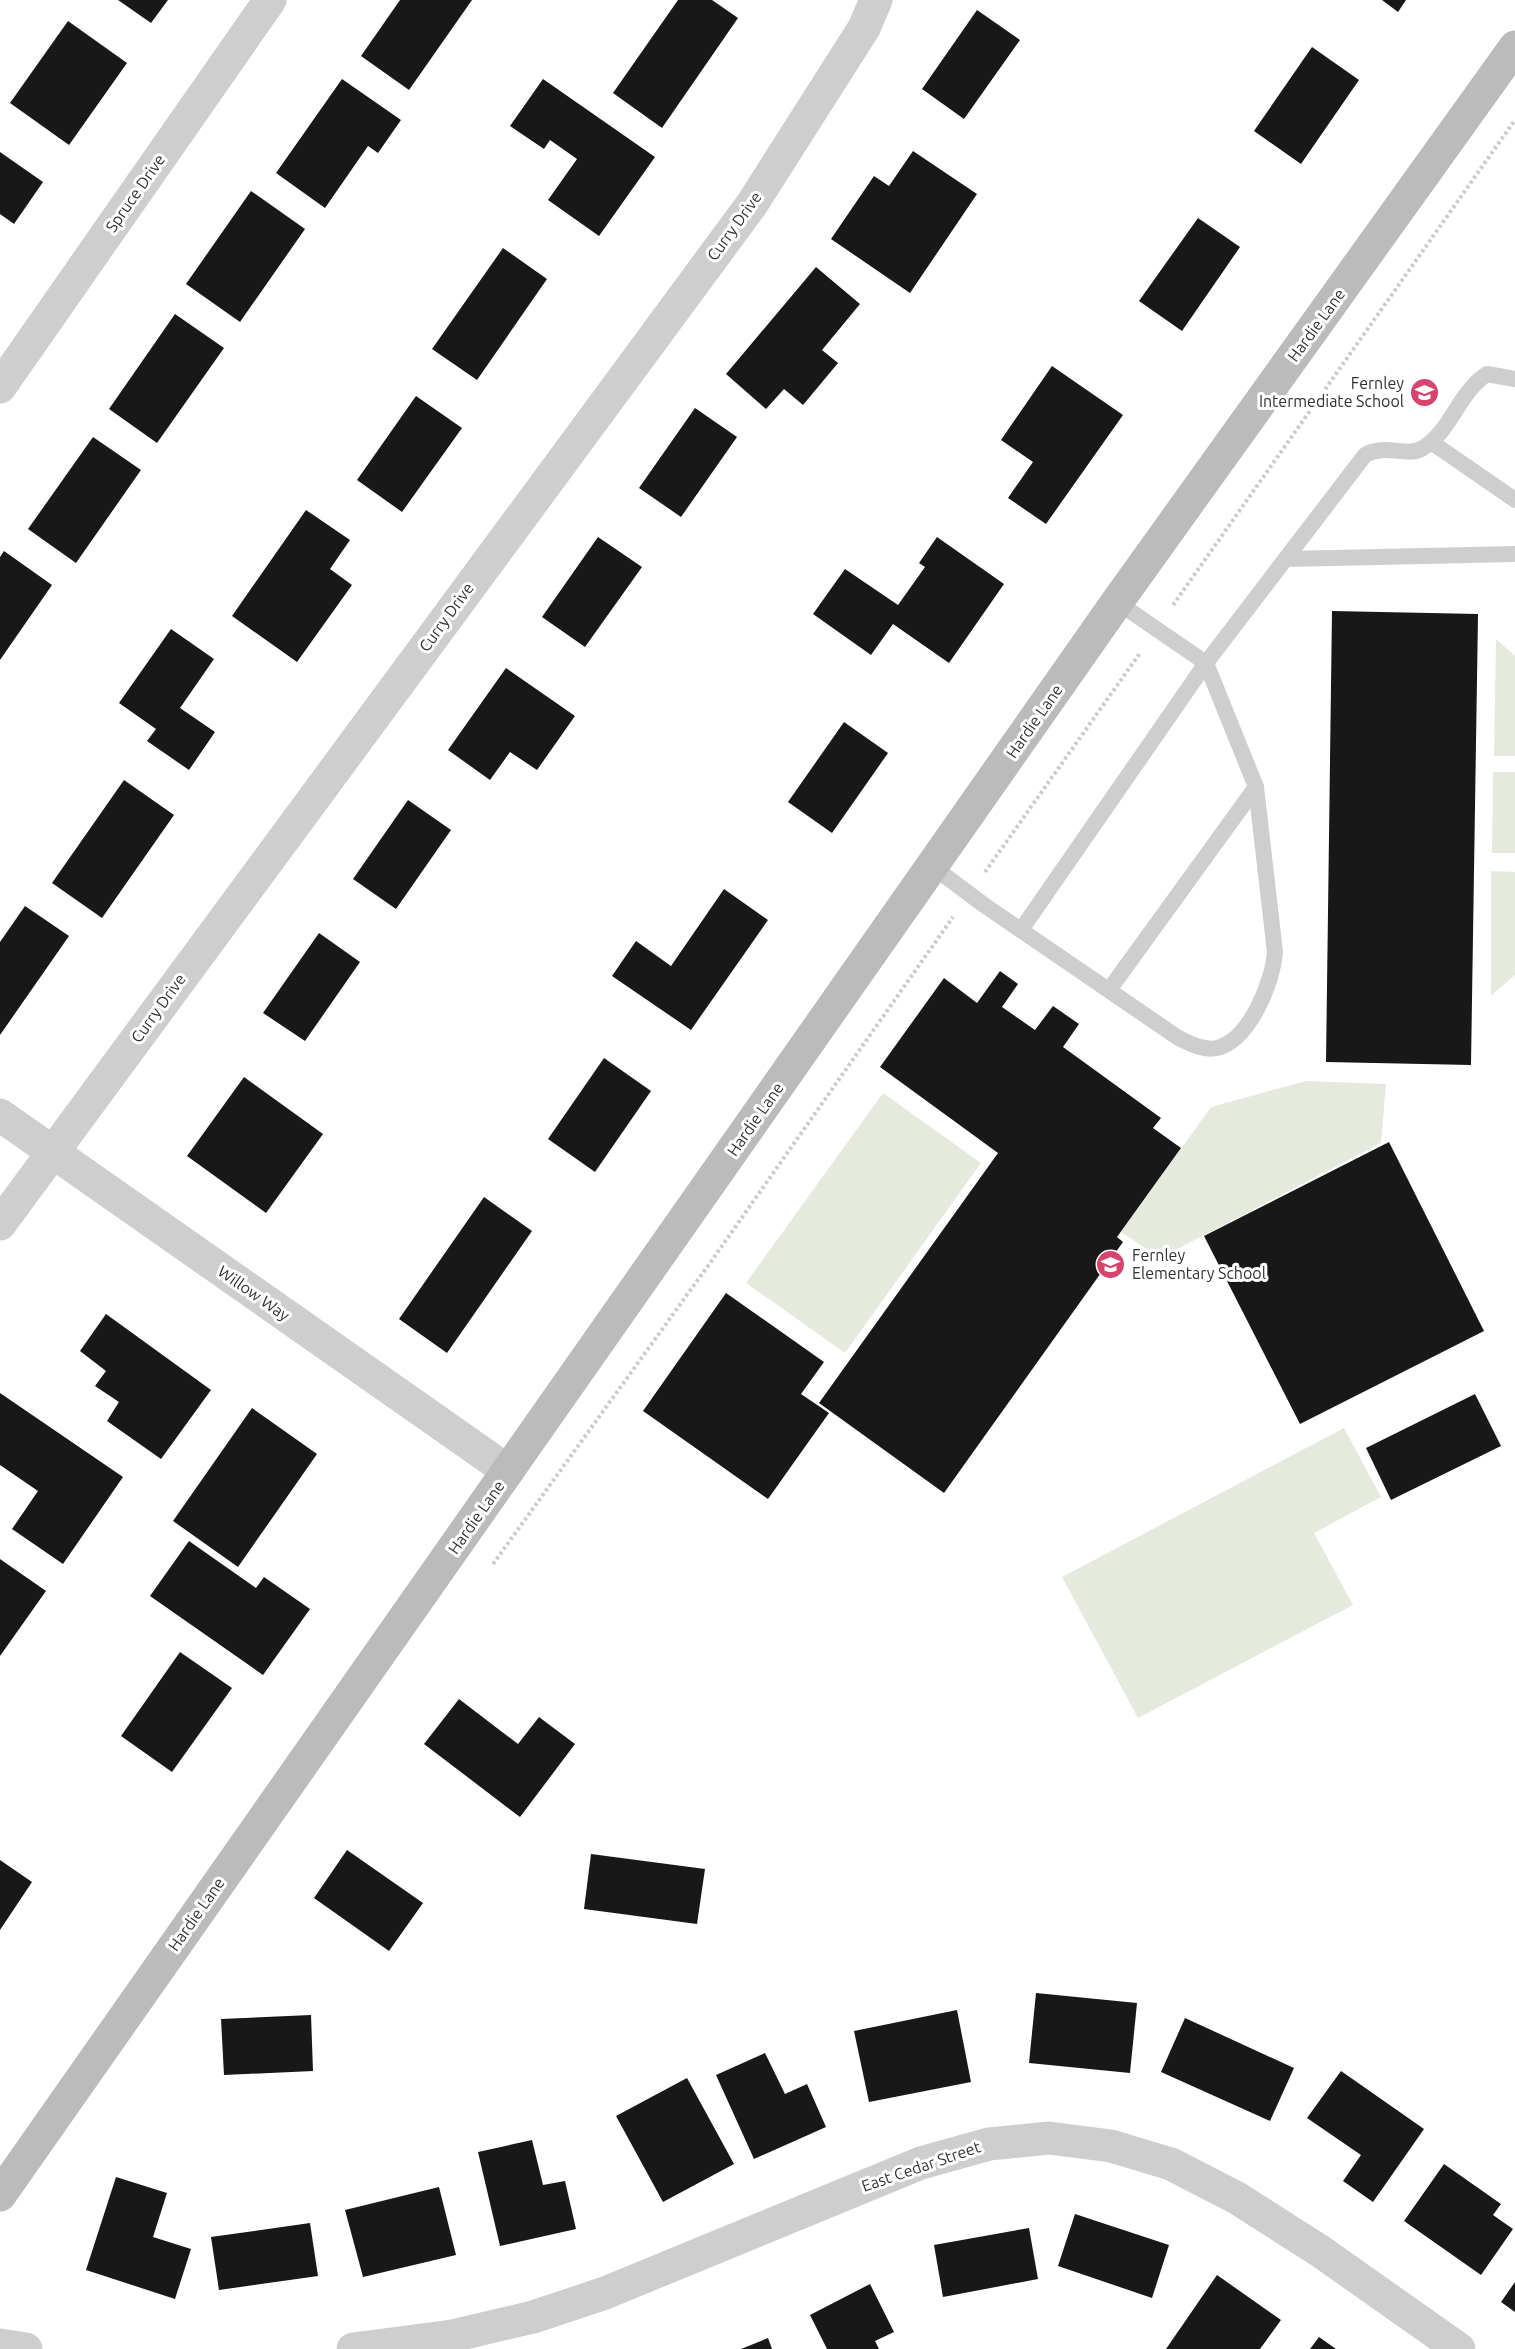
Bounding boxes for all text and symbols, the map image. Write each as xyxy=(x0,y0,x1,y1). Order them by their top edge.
street label: Spruce Drive xyxy=(102,151,168,235)
street label: Curry Drive xyxy=(703,188,765,264)
street label: Hardie Lane xyxy=(1284,285,1348,365)
place label: Fernley Intermediate School xyxy=(1259,374,1404,410)
school or university icon: Fernley Intermediate School xyxy=(1409,376,1441,408)
street label: Curry Drive xyxy=(415,579,477,655)
street label: Hardie Lane xyxy=(1002,681,1066,761)
street label: Curry Drive xyxy=(127,970,189,1046)
street label: Hardie Lane xyxy=(723,1079,787,1159)
place label: Fernley Elementary School xyxy=(1132,1246,1266,1282)
school or university icon: Fernley Elementary School xyxy=(1095,1248,1127,1280)
street label: Willow Way xyxy=(215,1262,293,1324)
street label: Hardie Lane xyxy=(444,1477,508,1557)
street label: Hardie Lane xyxy=(164,1874,228,1954)
street label: East Cedar Street xyxy=(859,2137,984,2195)

